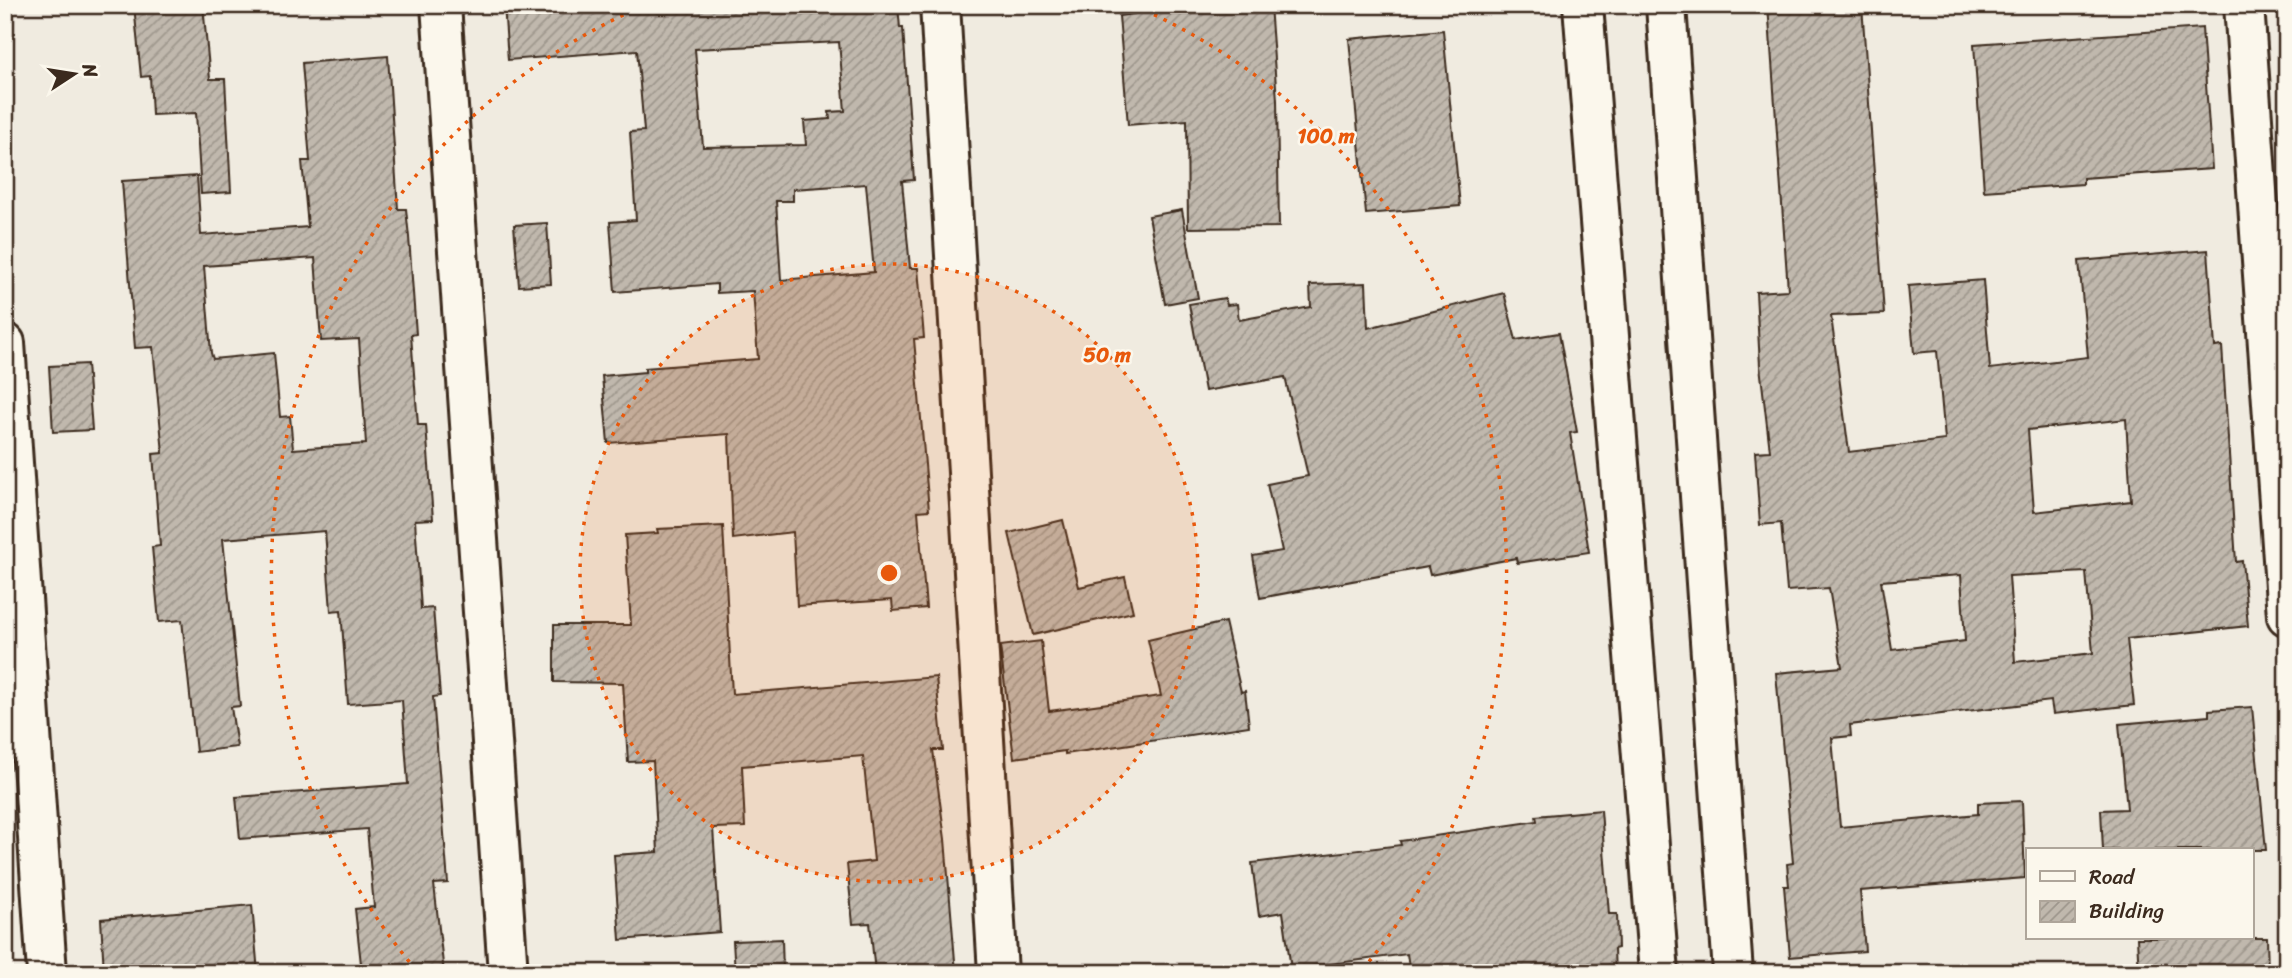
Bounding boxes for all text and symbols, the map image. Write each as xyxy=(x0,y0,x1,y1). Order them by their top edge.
north arrow xyxy=(38,38,108,108)
text: N xyxy=(72,60,108,81)
text: 100 m xyxy=(1297,117,1355,155)
text: 50 m xyxy=(1083,336,1132,374)
centre of rings xyxy=(877,561,901,585)
legend xyxy=(2026,848,2254,940)
text: Road xyxy=(2089,858,2136,896)
text: Building xyxy=(2089,892,2165,930)

